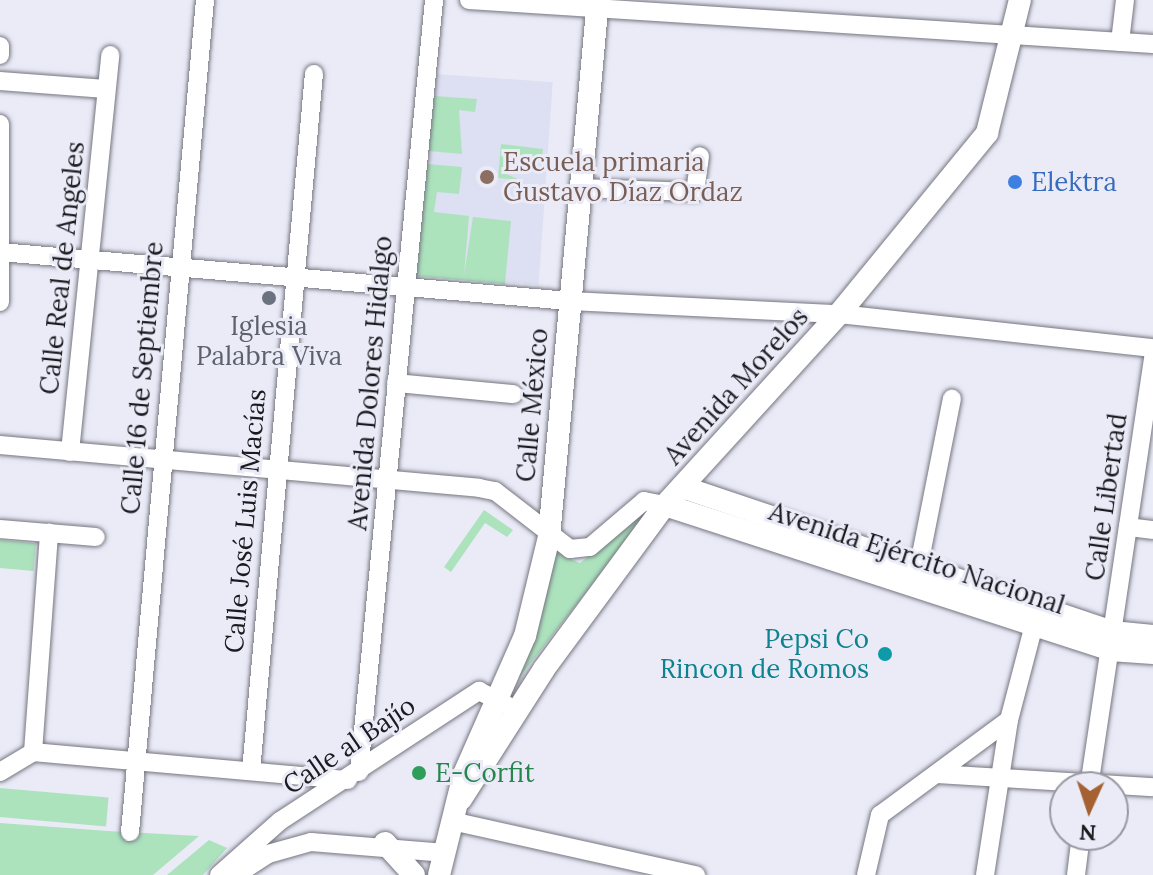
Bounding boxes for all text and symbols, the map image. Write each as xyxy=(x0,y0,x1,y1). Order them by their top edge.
street label: Calle Real de Angeles xyxy=(33,140,91,396)
place label: Escuela primaria Gustavo Díaz Ordaz xyxy=(503,146,743,208)
place label: Elektra xyxy=(1031,166,1117,198)
marker: Escuela primaria Gustavo Díaz Ordaz xyxy=(478,168,496,186)
marker: Elektra xyxy=(1006,173,1024,191)
street label: Avenida Dolores Hidalgo xyxy=(342,234,398,532)
street label: Calle 16 de Septiembre xyxy=(115,240,169,516)
marker: Iglesia Palabra Viva xyxy=(260,289,278,307)
street label: Avenida Morelos xyxy=(657,301,815,471)
place label: Iglesia Palabra Viva xyxy=(196,310,342,372)
street label: Calle México xyxy=(510,327,554,483)
street label: Calle José Luis Macías xyxy=(218,388,272,654)
street label: Calle Libertad xyxy=(1079,411,1133,583)
street label: Avenida Ejército Nacional xyxy=(765,495,1069,621)
place label: Pepsi Co Rincon de Romos xyxy=(660,623,869,684)
marker: Pepsi Co Rincon de Romos xyxy=(876,645,894,663)
street label: Calle al Bajío xyxy=(277,689,421,801)
place label: E-Corfit xyxy=(435,757,535,789)
marker: E-Corfit xyxy=(410,764,428,782)
north arrow xyxy=(1049,771,1129,851)
text: N xyxy=(1079,819,1097,847)

